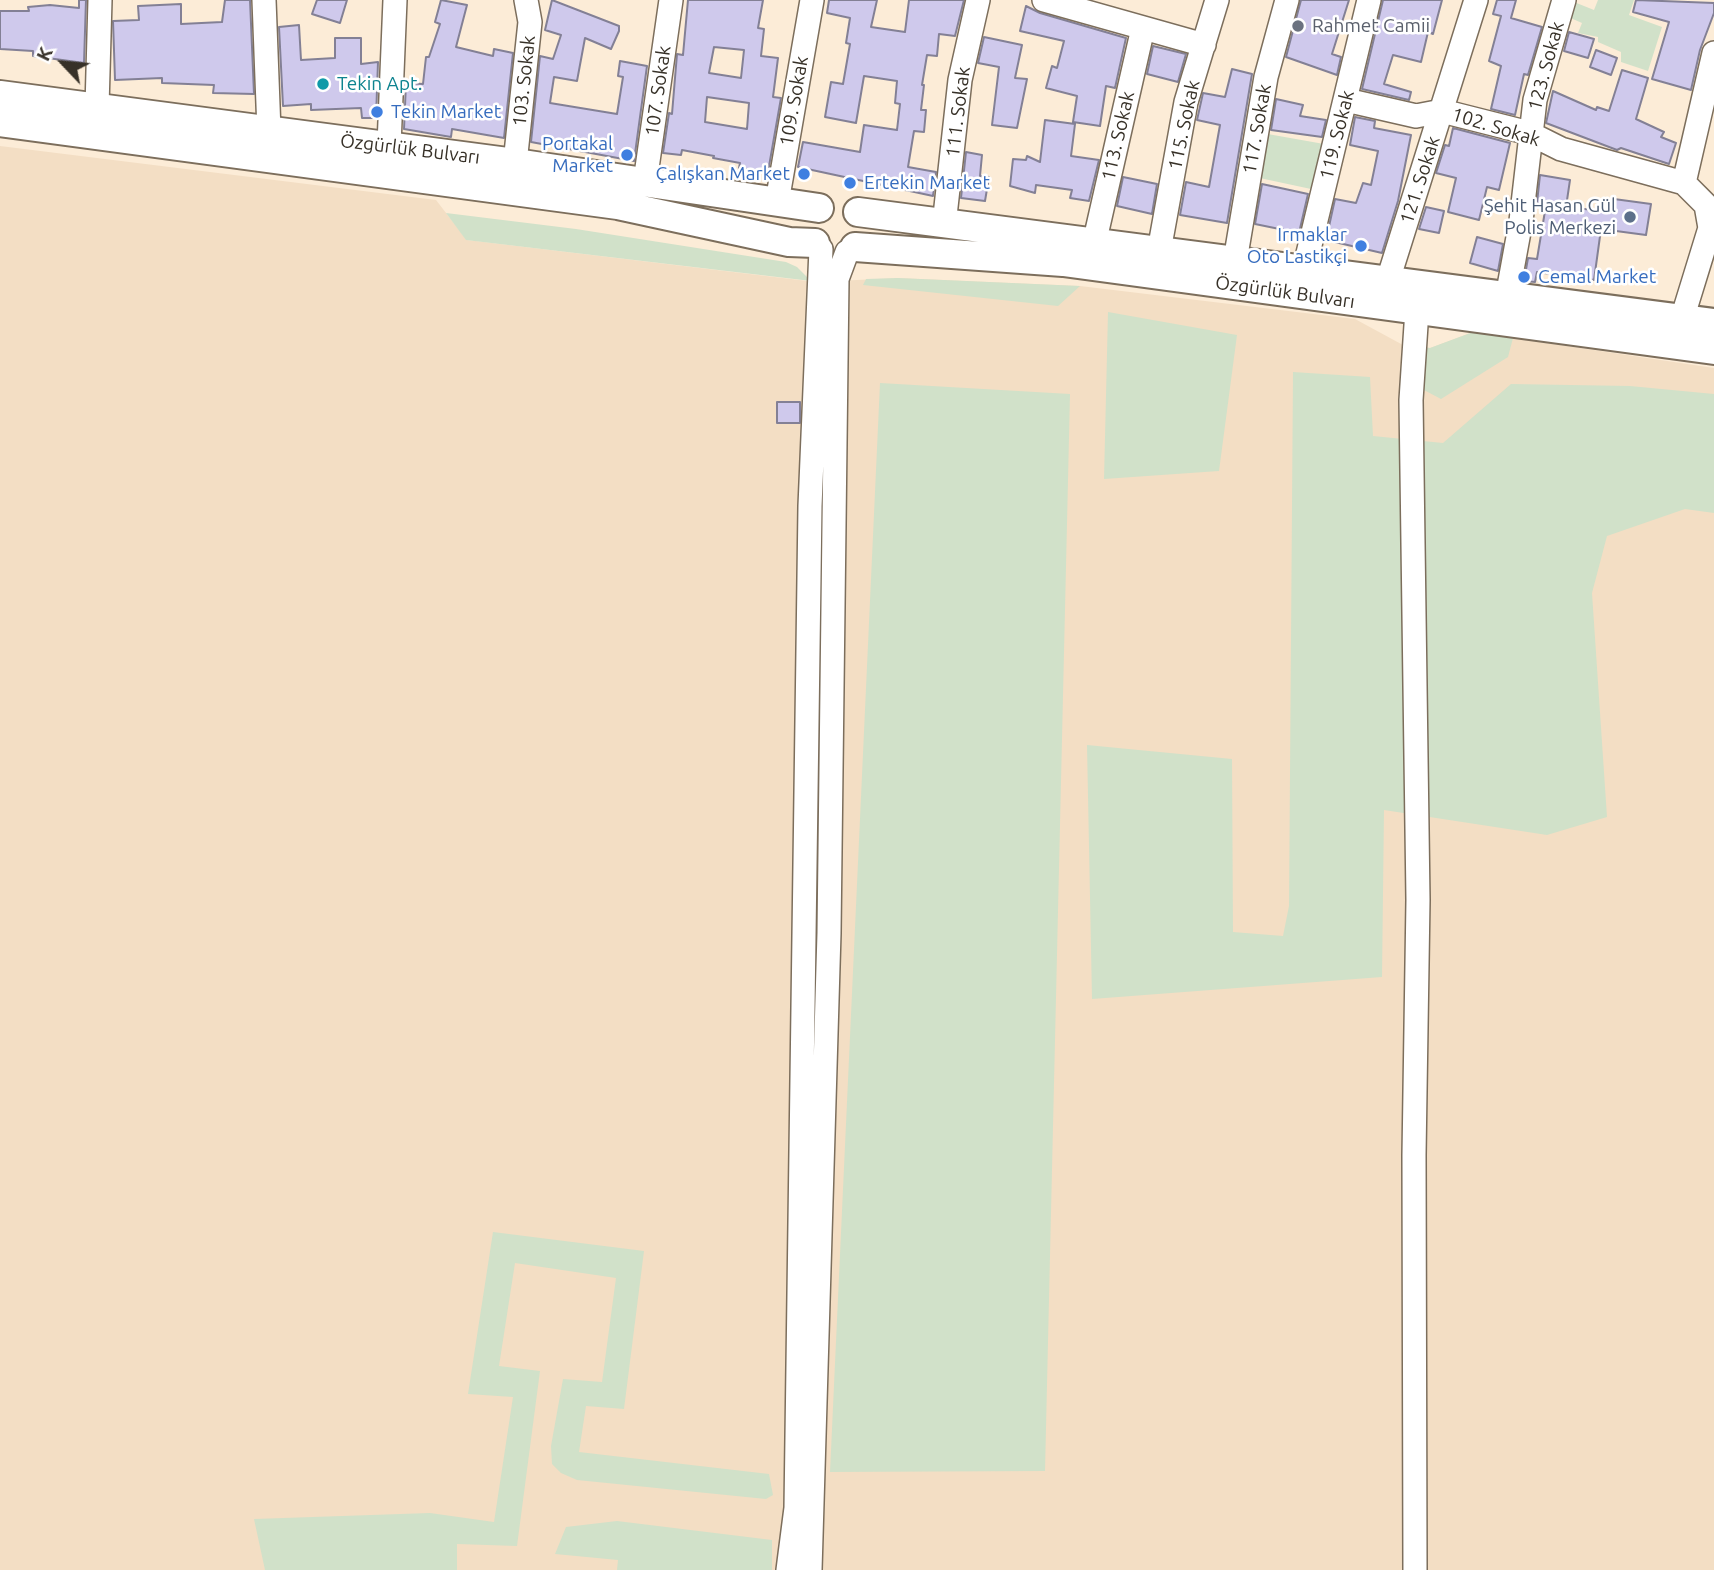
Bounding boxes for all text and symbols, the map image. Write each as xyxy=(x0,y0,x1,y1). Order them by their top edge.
place label: Rahmet Camii xyxy=(1312,15,1430,37)
marker: Rahmet Camii xyxy=(1290,18,1306,34)
street label: 123. Sokak xyxy=(1523,19,1569,113)
north arrow xyxy=(28,28,98,98)
street label: 103. Sokak xyxy=(508,34,540,128)
text: K xyxy=(31,43,57,64)
street label: 107. Sokak xyxy=(640,44,676,138)
street label: 109. Sokak xyxy=(775,54,813,148)
street label: 111. Sokak xyxy=(941,65,975,159)
place label: Tekin Apt. xyxy=(337,73,422,95)
marker: Tekin Apt. xyxy=(315,76,331,92)
street label: 115. Sokak xyxy=(1163,78,1205,172)
street label: 117. Sokak xyxy=(1238,82,1276,176)
street label: 119. Sokak xyxy=(1315,88,1359,182)
street label: 113. Sokak xyxy=(1097,89,1139,183)
place label: Tekin Market xyxy=(391,101,501,123)
street label: 102. Sokak xyxy=(1449,103,1543,151)
marker: Tekin Market xyxy=(369,104,385,120)
street label: Özgürlük Bulvarı xyxy=(339,129,481,169)
place label: Portakal Market xyxy=(542,133,613,177)
street label: 121. Sokak xyxy=(1395,133,1445,227)
marker: Portakal Market xyxy=(619,147,635,163)
place label: Çalışkan Market xyxy=(655,163,790,185)
marker: Çalışkan Market xyxy=(796,166,812,182)
place label: Ertekin Market xyxy=(864,172,990,194)
marker: Ertekin Market xyxy=(842,175,858,191)
place label: Şehit Hasan Gül Polis Merkezi xyxy=(1484,195,1616,239)
marker: Şehit Hasan Gül Polis Merkezi xyxy=(1622,209,1638,225)
place label: Irmaklar Oto Lastikçi xyxy=(1247,224,1347,268)
marker: Irmaklar Oto Lastikçi xyxy=(1353,238,1369,254)
place label: Cemal Market xyxy=(1538,266,1656,288)
marker: Cemal Market xyxy=(1516,269,1532,285)
street label: Özgürlük Bulvarı xyxy=(1214,271,1356,313)

